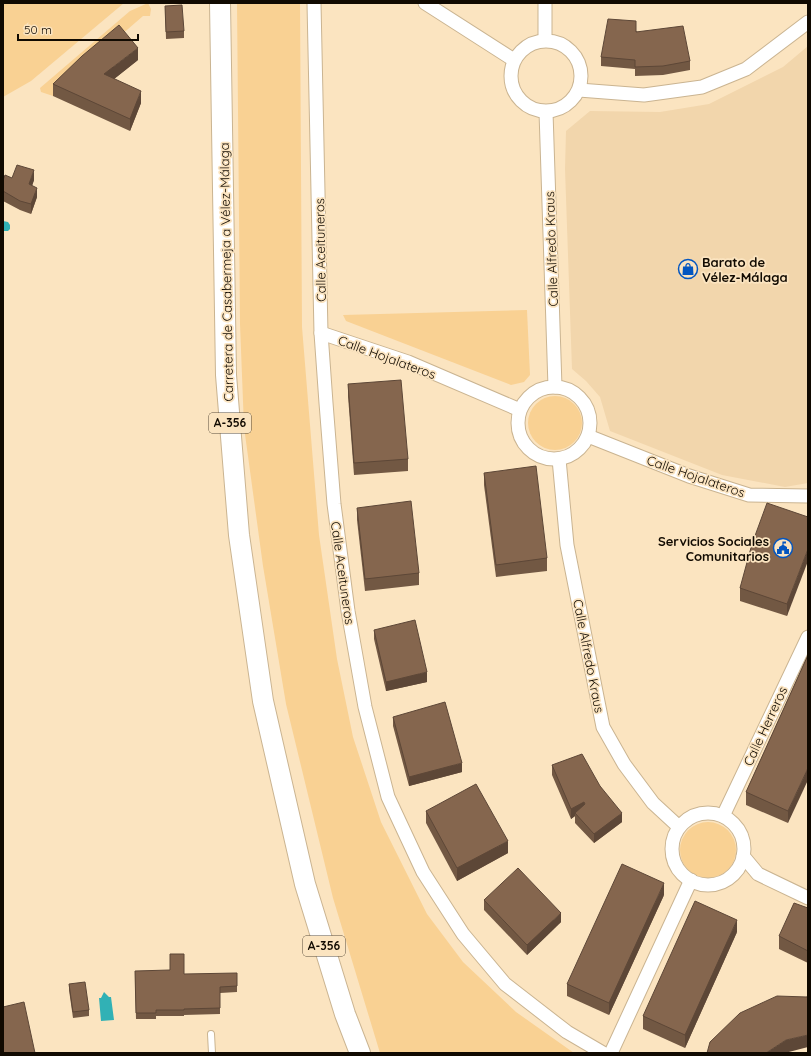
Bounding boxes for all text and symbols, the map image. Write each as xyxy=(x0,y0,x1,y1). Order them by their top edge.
scale bar xyxy=(18,16,138,42)
text: 50 m xyxy=(24,22,52,37)
street label: Carretera de Casabermeja a Vélez-Málaga xyxy=(216,142,236,402)
street label: Calle Alfredo Kraus xyxy=(541,191,561,307)
street label: Calle Aceituneros xyxy=(311,198,329,302)
place label: Barato de Vélez-Málaga xyxy=(702,254,788,285)
shop icon: Barato de Vélez-Málaga xyxy=(677,258,699,280)
street label: Calle Hojalateros xyxy=(336,332,438,382)
road number: A-356 xyxy=(209,413,251,433)
street label: Calle Hojalateros xyxy=(645,452,747,500)
street label: Calle Aceituneros xyxy=(328,521,358,625)
place label: Servicios Sociales Comunitarios xyxy=(658,533,769,564)
public building icon: Servicios Sociales Comunitarios xyxy=(772,537,794,559)
street label: Calle Alfredo Kraus xyxy=(570,598,608,714)
street label: Calle Herreros xyxy=(740,684,790,768)
road number: A-356 xyxy=(303,936,345,956)

